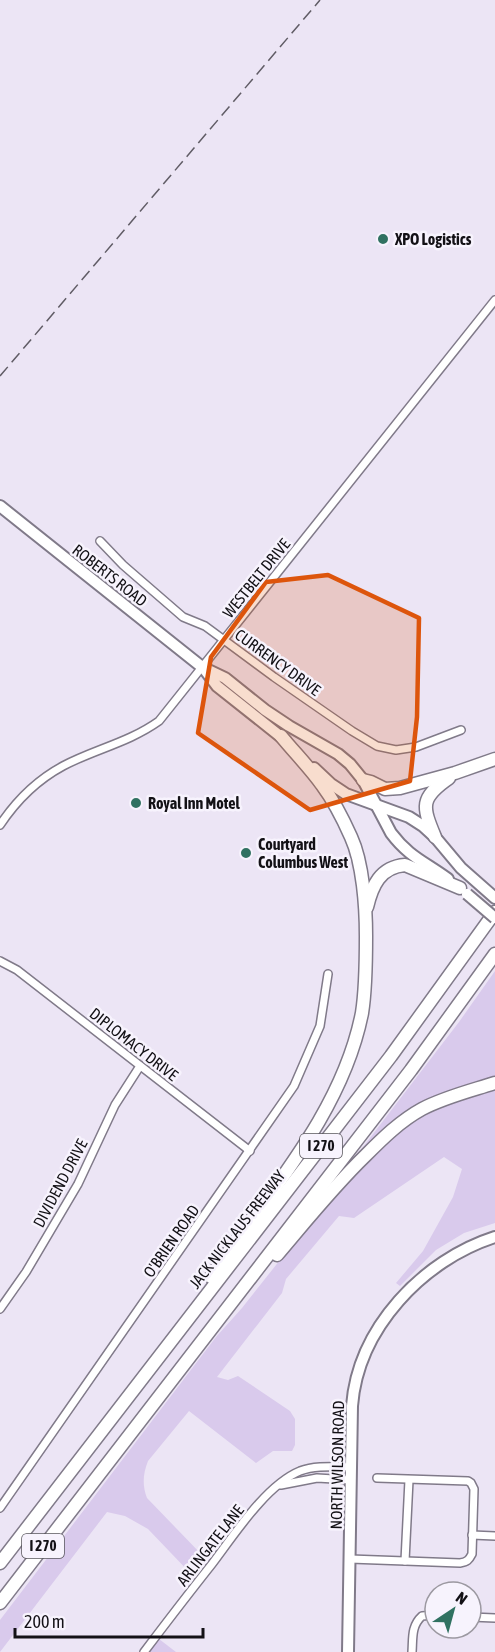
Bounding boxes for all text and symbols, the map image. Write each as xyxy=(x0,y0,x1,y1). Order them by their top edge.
place label: XPO Logistics xyxy=(394,230,472,248)
marker: XPO Logistics xyxy=(376,232,390,246)
street label: WESTBELT DRIVE xyxy=(219,535,293,621)
street label: ROBERTS ROAD xyxy=(69,540,151,610)
street label: CURRENCY DRIVE xyxy=(232,625,324,699)
place label: Royal Inn Motel xyxy=(148,794,240,812)
marker: Royal Inn Motel xyxy=(129,796,143,810)
place label: Courtyard Columbus West xyxy=(258,835,348,871)
marker: Courtyard Columbus West xyxy=(239,846,253,860)
street label: DIPLOMACY DRIVE xyxy=(86,1004,182,1084)
road number: I 270 xyxy=(300,1134,342,1158)
street label: DIVIDEND DRIVE xyxy=(29,1136,91,1230)
street label: JACK NICKLAUS FREEWAY xyxy=(185,1166,289,1292)
street label: O'BRIEN ROAD xyxy=(140,1201,202,1281)
street label: NORTH WILSON ROAD xyxy=(327,1400,347,1530)
street label: ARLINGATE LANE xyxy=(173,1501,247,1589)
road number: I 270 xyxy=(22,1534,64,1558)
north arrow xyxy=(423,1580,483,1640)
text: N xyxy=(453,1588,471,1608)
scale bar xyxy=(15,1601,202,1639)
text: 200 m xyxy=(24,1611,65,1632)

